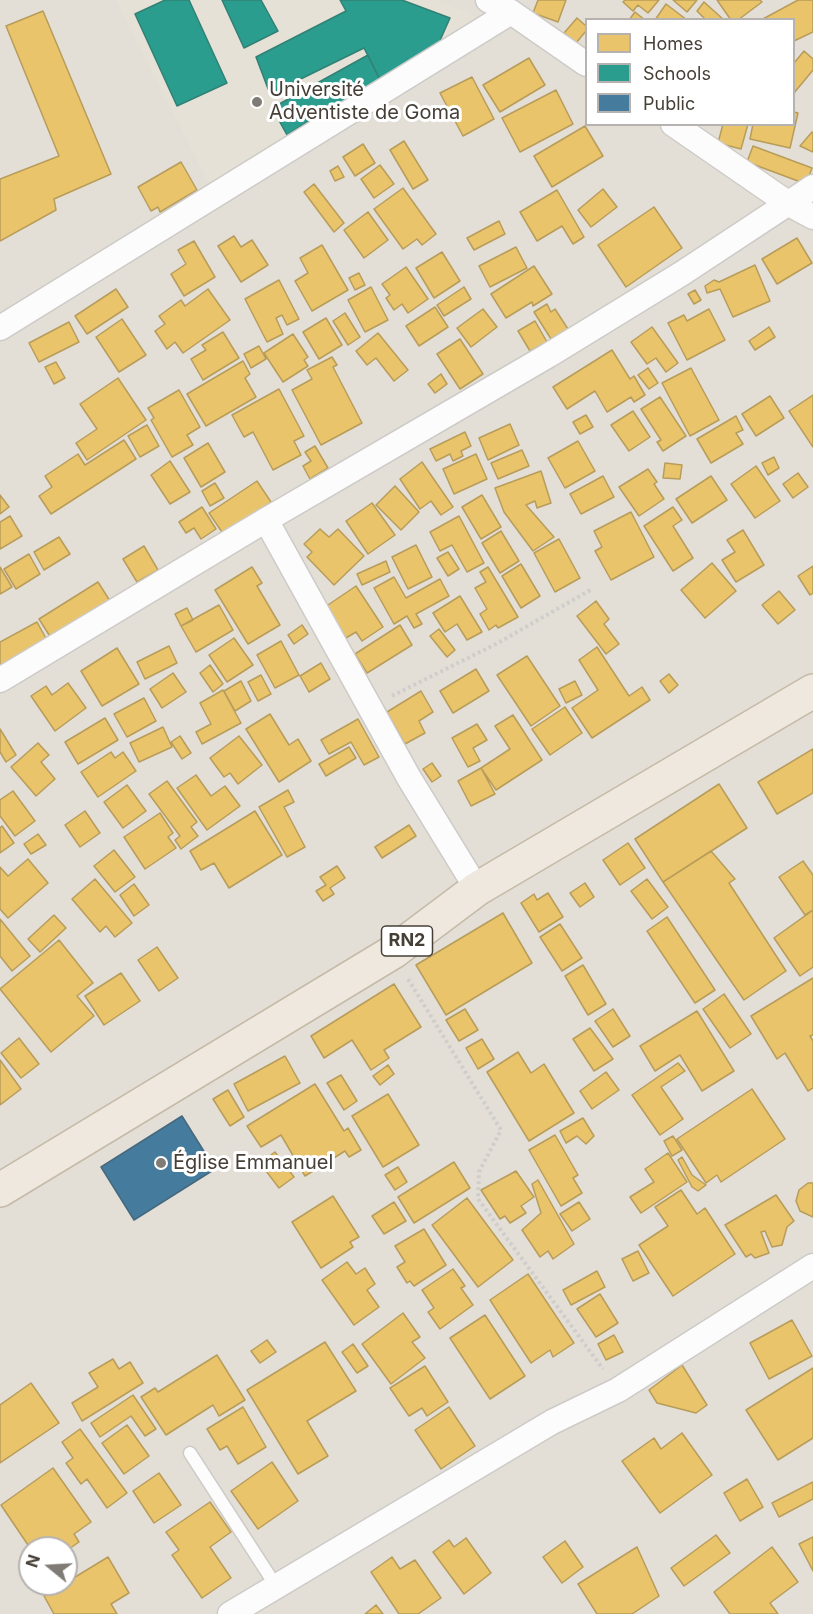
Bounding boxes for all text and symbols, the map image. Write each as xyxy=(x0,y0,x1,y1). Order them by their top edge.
legend xyxy=(585,18,795,126)
text: Homes xyxy=(643,33,703,54)
text: Schools xyxy=(643,63,711,84)
place label: Université Adventiste de Goma xyxy=(269,78,460,125)
text: Public xyxy=(643,93,695,114)
marker: Université Adventiste de Goma xyxy=(250,95,264,109)
road number: RN2 xyxy=(382,926,432,956)
place label: Église Emmanuel xyxy=(173,1151,333,1175)
marker: Église Emmanuel xyxy=(154,1156,168,1170)
north arrow xyxy=(18,1536,78,1596)
text: N xyxy=(21,1552,44,1570)

